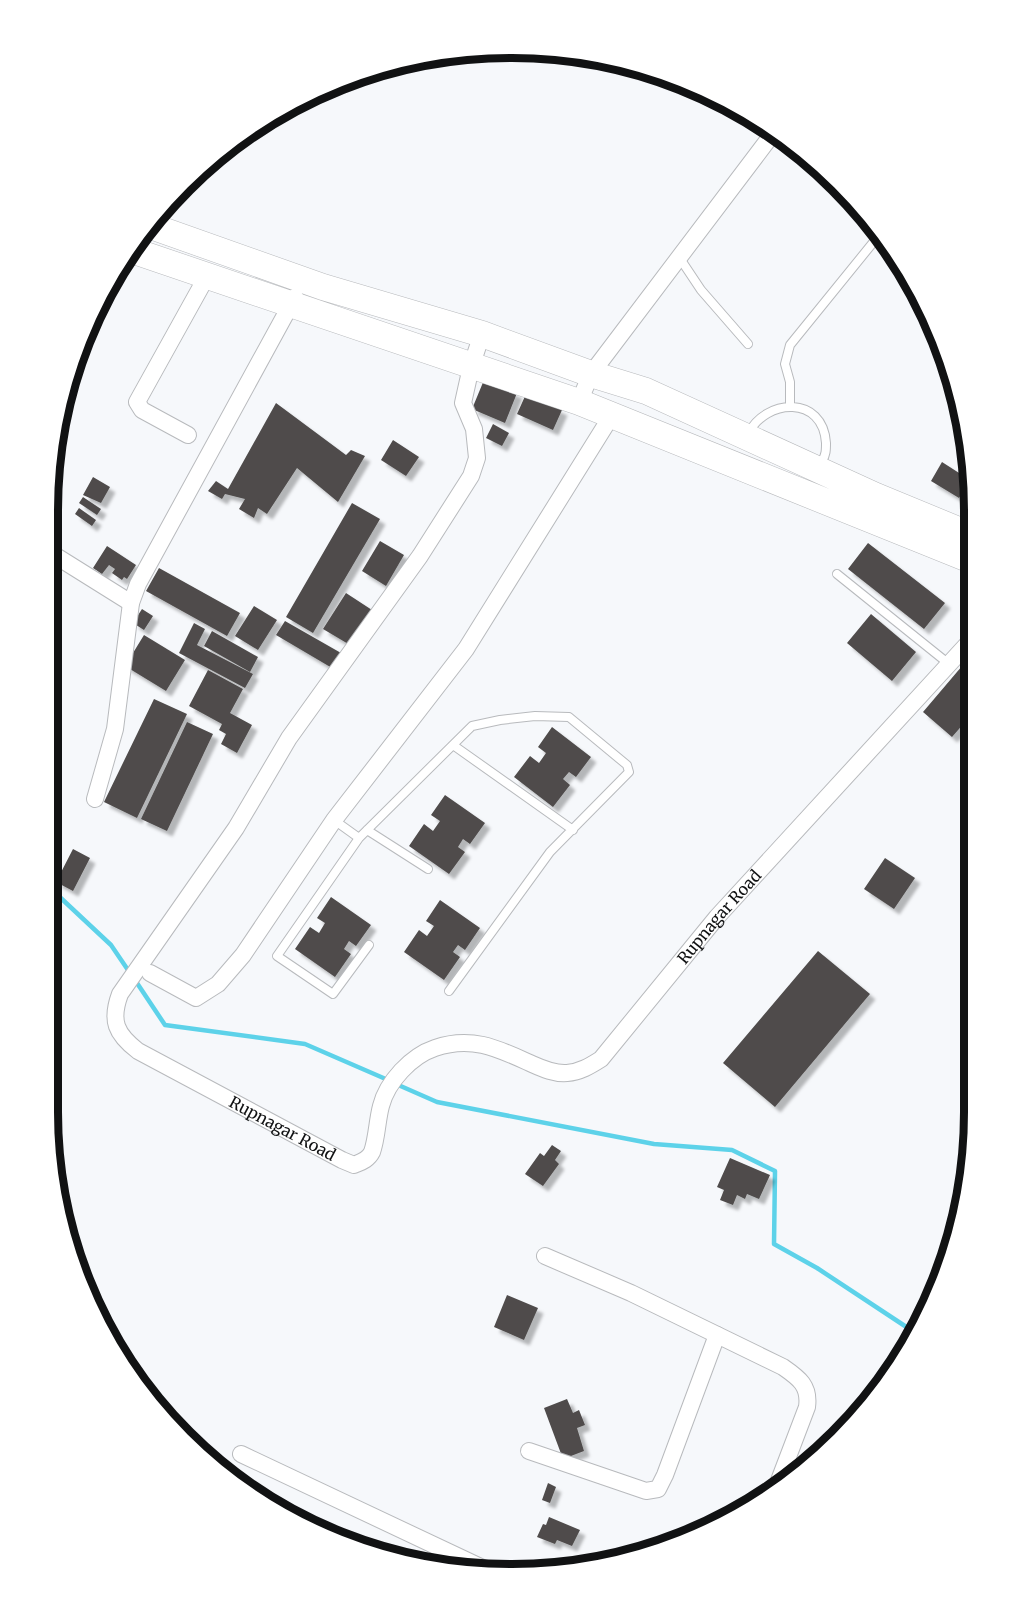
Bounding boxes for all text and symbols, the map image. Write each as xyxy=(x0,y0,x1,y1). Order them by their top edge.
street label: Rupnagar Road xyxy=(673,865,766,968)
street label: Rupnagar Road xyxy=(226,1092,340,1165)

